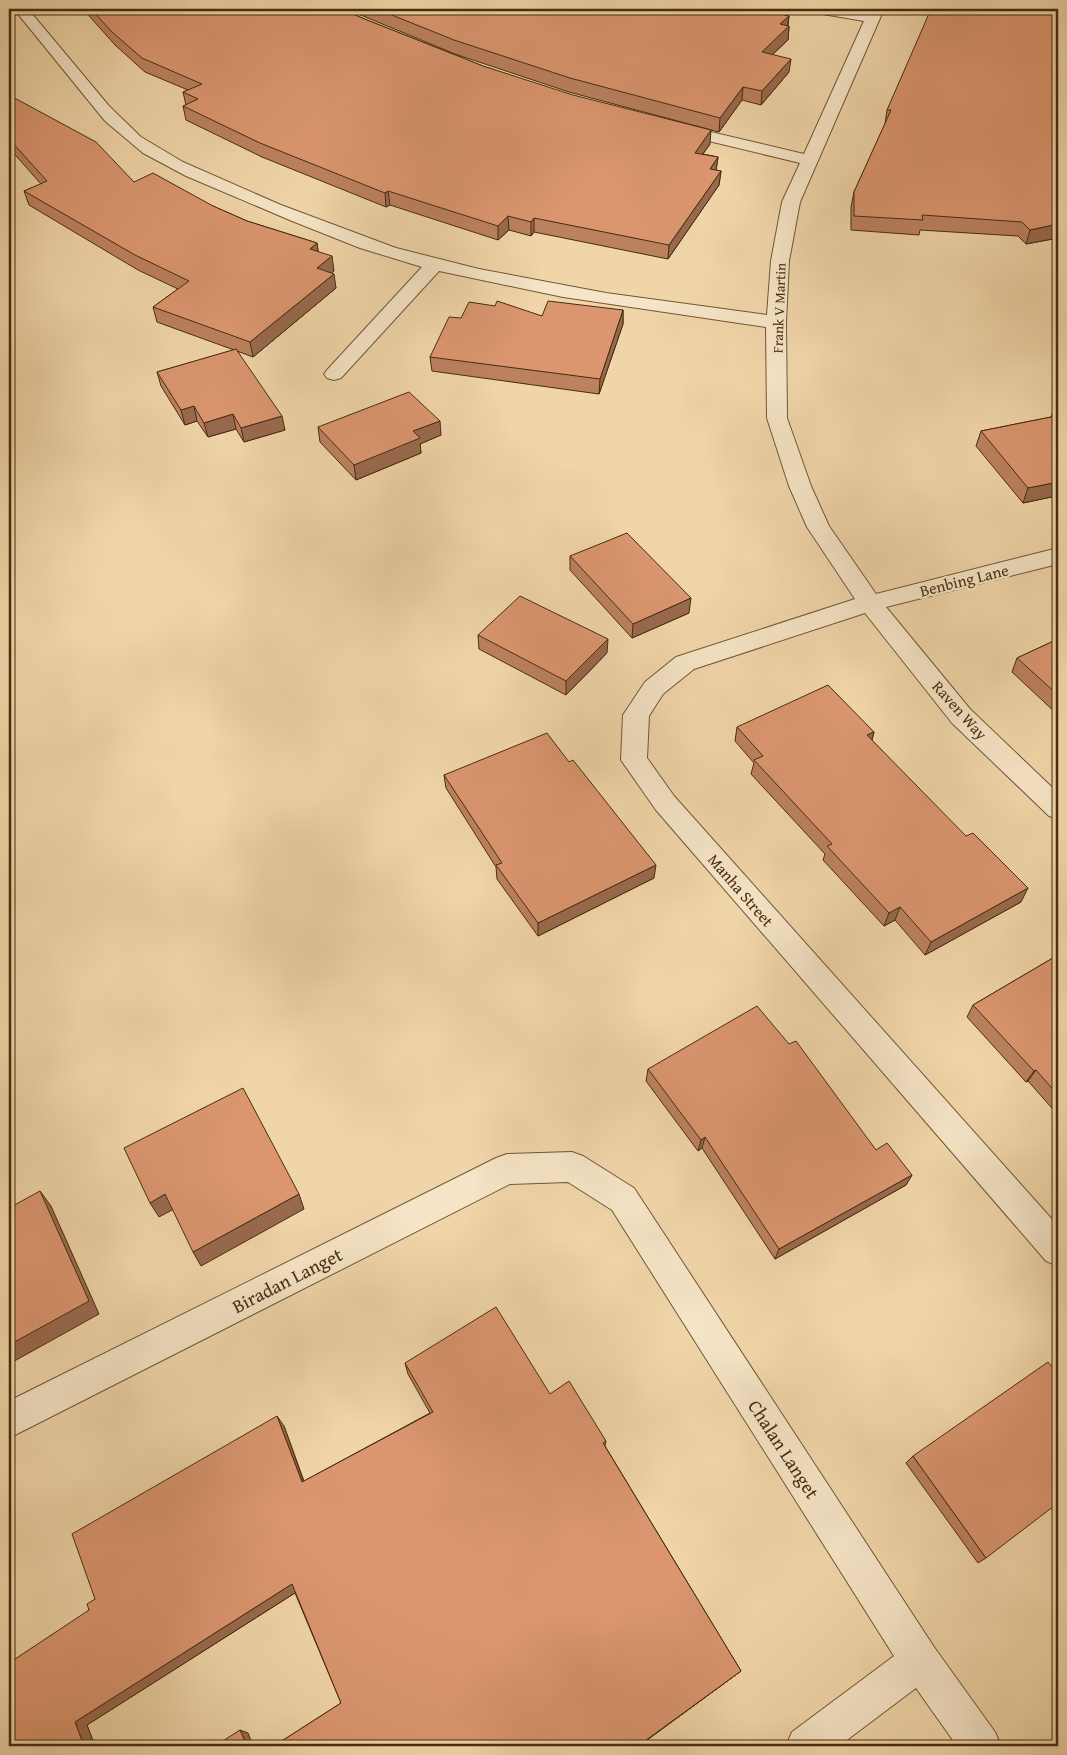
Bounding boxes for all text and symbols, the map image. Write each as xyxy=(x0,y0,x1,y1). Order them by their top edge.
street label: Frank V Martin xyxy=(767,263,791,353)
street label: Benbing Lane xyxy=(917,557,1011,603)
street label: Raven Way xyxy=(927,675,993,745)
street label: Manha Street xyxy=(702,848,780,932)
street label: Biradan Langet xyxy=(227,1240,347,1320)
street label: Chalan Langet xyxy=(741,1394,827,1504)

